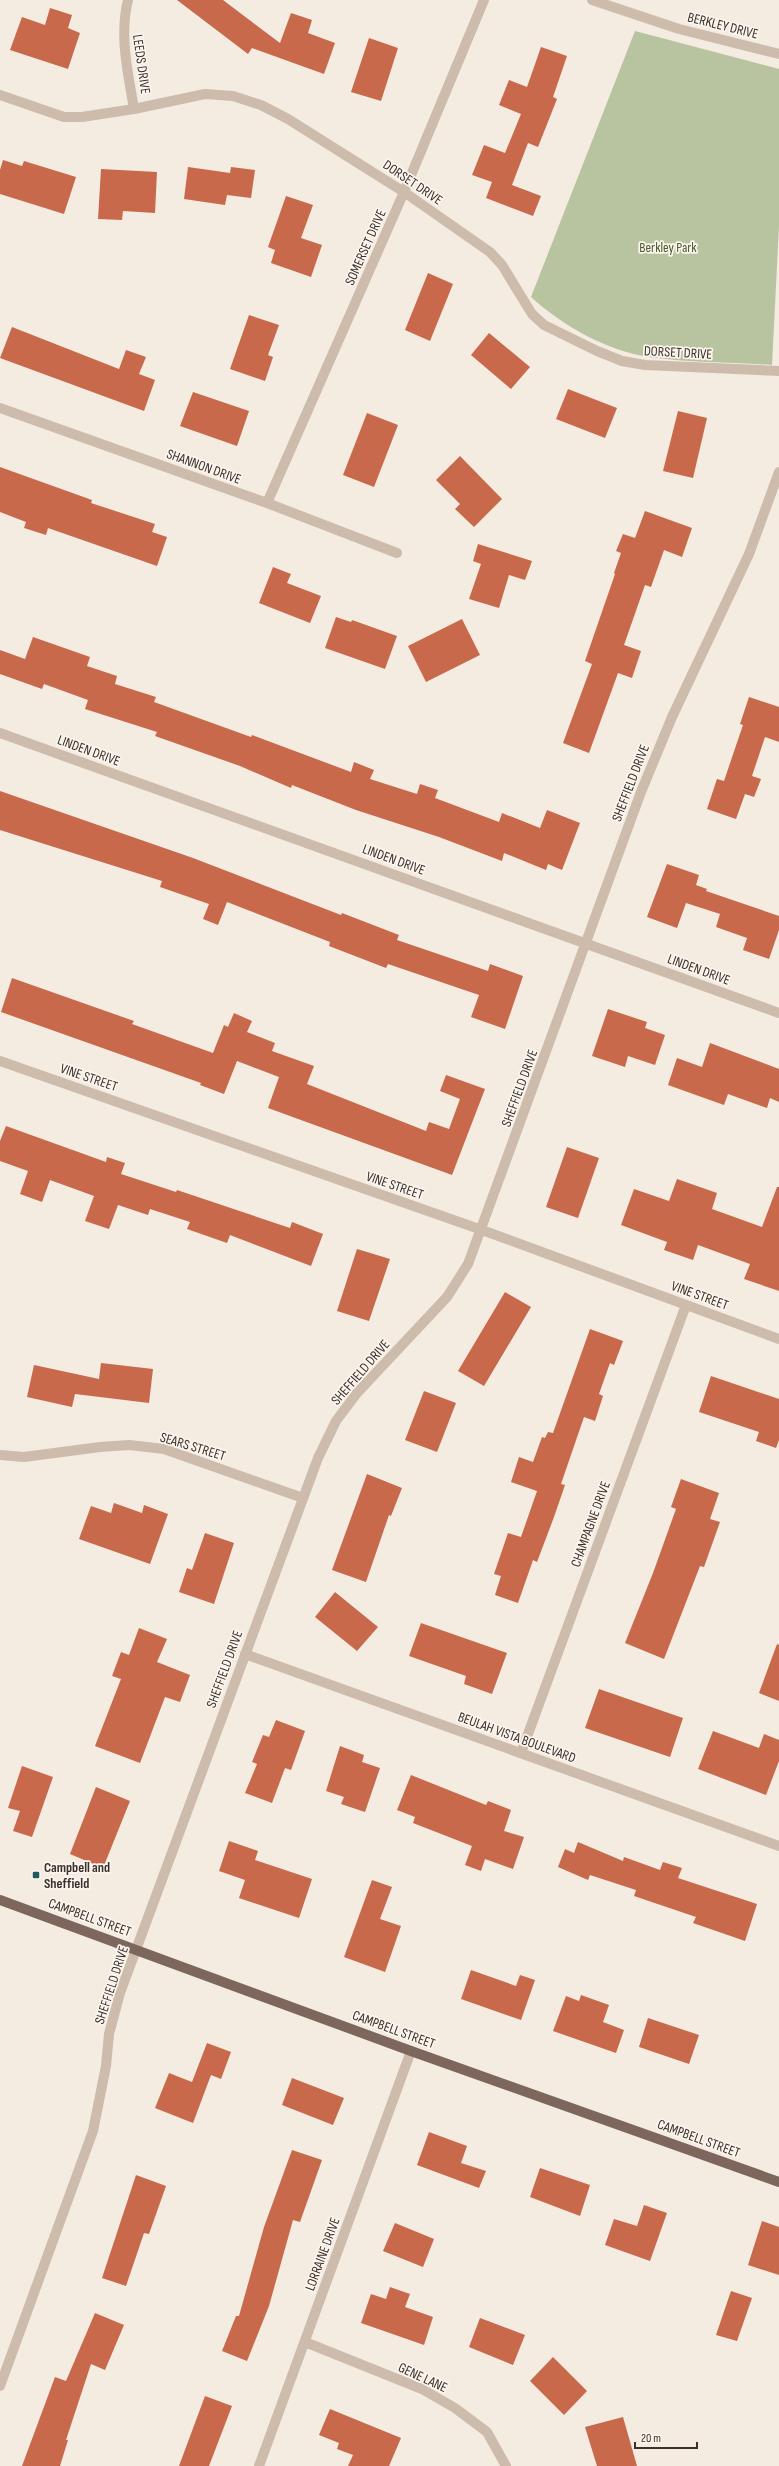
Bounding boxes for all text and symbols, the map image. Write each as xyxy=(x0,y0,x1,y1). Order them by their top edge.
street label: BERKLEY DRIVE xyxy=(686,9,760,42)
street label: LEEDS DRIVE xyxy=(129,33,154,95)
street label: DORSET DRIVE xyxy=(380,156,446,209)
street label: SOMERSET DRIVE xyxy=(341,206,390,288)
park label: Berkley Park xyxy=(639,239,697,256)
street label: DORSET DRIVE xyxy=(643,342,713,363)
street label: SHANNON DRIVE xyxy=(164,445,244,488)
street label: LINDEN DRIVE xyxy=(55,731,123,770)
street label: SHEFFIELD DRIVE xyxy=(608,742,653,824)
street label: LINDEN DRIVE xyxy=(360,840,428,879)
street label: LINDEN DRIVE xyxy=(665,950,733,989)
street label: SHEFFIELD DRIVE xyxy=(498,1047,541,1129)
street label: VINE STREET xyxy=(58,1060,120,1095)
street label: VINE STREET xyxy=(364,1168,426,1203)
street label: VINE STREET xyxy=(669,1277,731,1314)
street label: SHEFFIELD DRIVE xyxy=(327,1336,394,1408)
street label: SEARS STREET xyxy=(158,1428,228,1465)
street label: CHAMPAGNE DRIVE xyxy=(567,1479,614,1569)
street label: SHEFFIELD DRIVE xyxy=(203,1628,246,1710)
street label: BEULAH VISTA BOULEVARD xyxy=(456,1708,578,1767)
place label: Campbell and Sheffield xyxy=(44,1859,110,1892)
marker: Campbell and Sheffield xyxy=(31,1870,41,1880)
street label: CAMPBELL STREET xyxy=(46,1895,134,1940)
street label: SHEFFIELD DRIVE xyxy=(91,1944,132,2026)
street label: CAMPBELL STREET xyxy=(350,2007,438,2052)
street label: CAMPBELL STREET xyxy=(655,2116,743,2161)
street label: LORRAINE DRIVE xyxy=(301,2215,344,2293)
street label: GENE LANE xyxy=(396,2359,450,2396)
scale bar xyxy=(635,2424,697,2450)
text: 20 m xyxy=(641,2431,661,2446)

